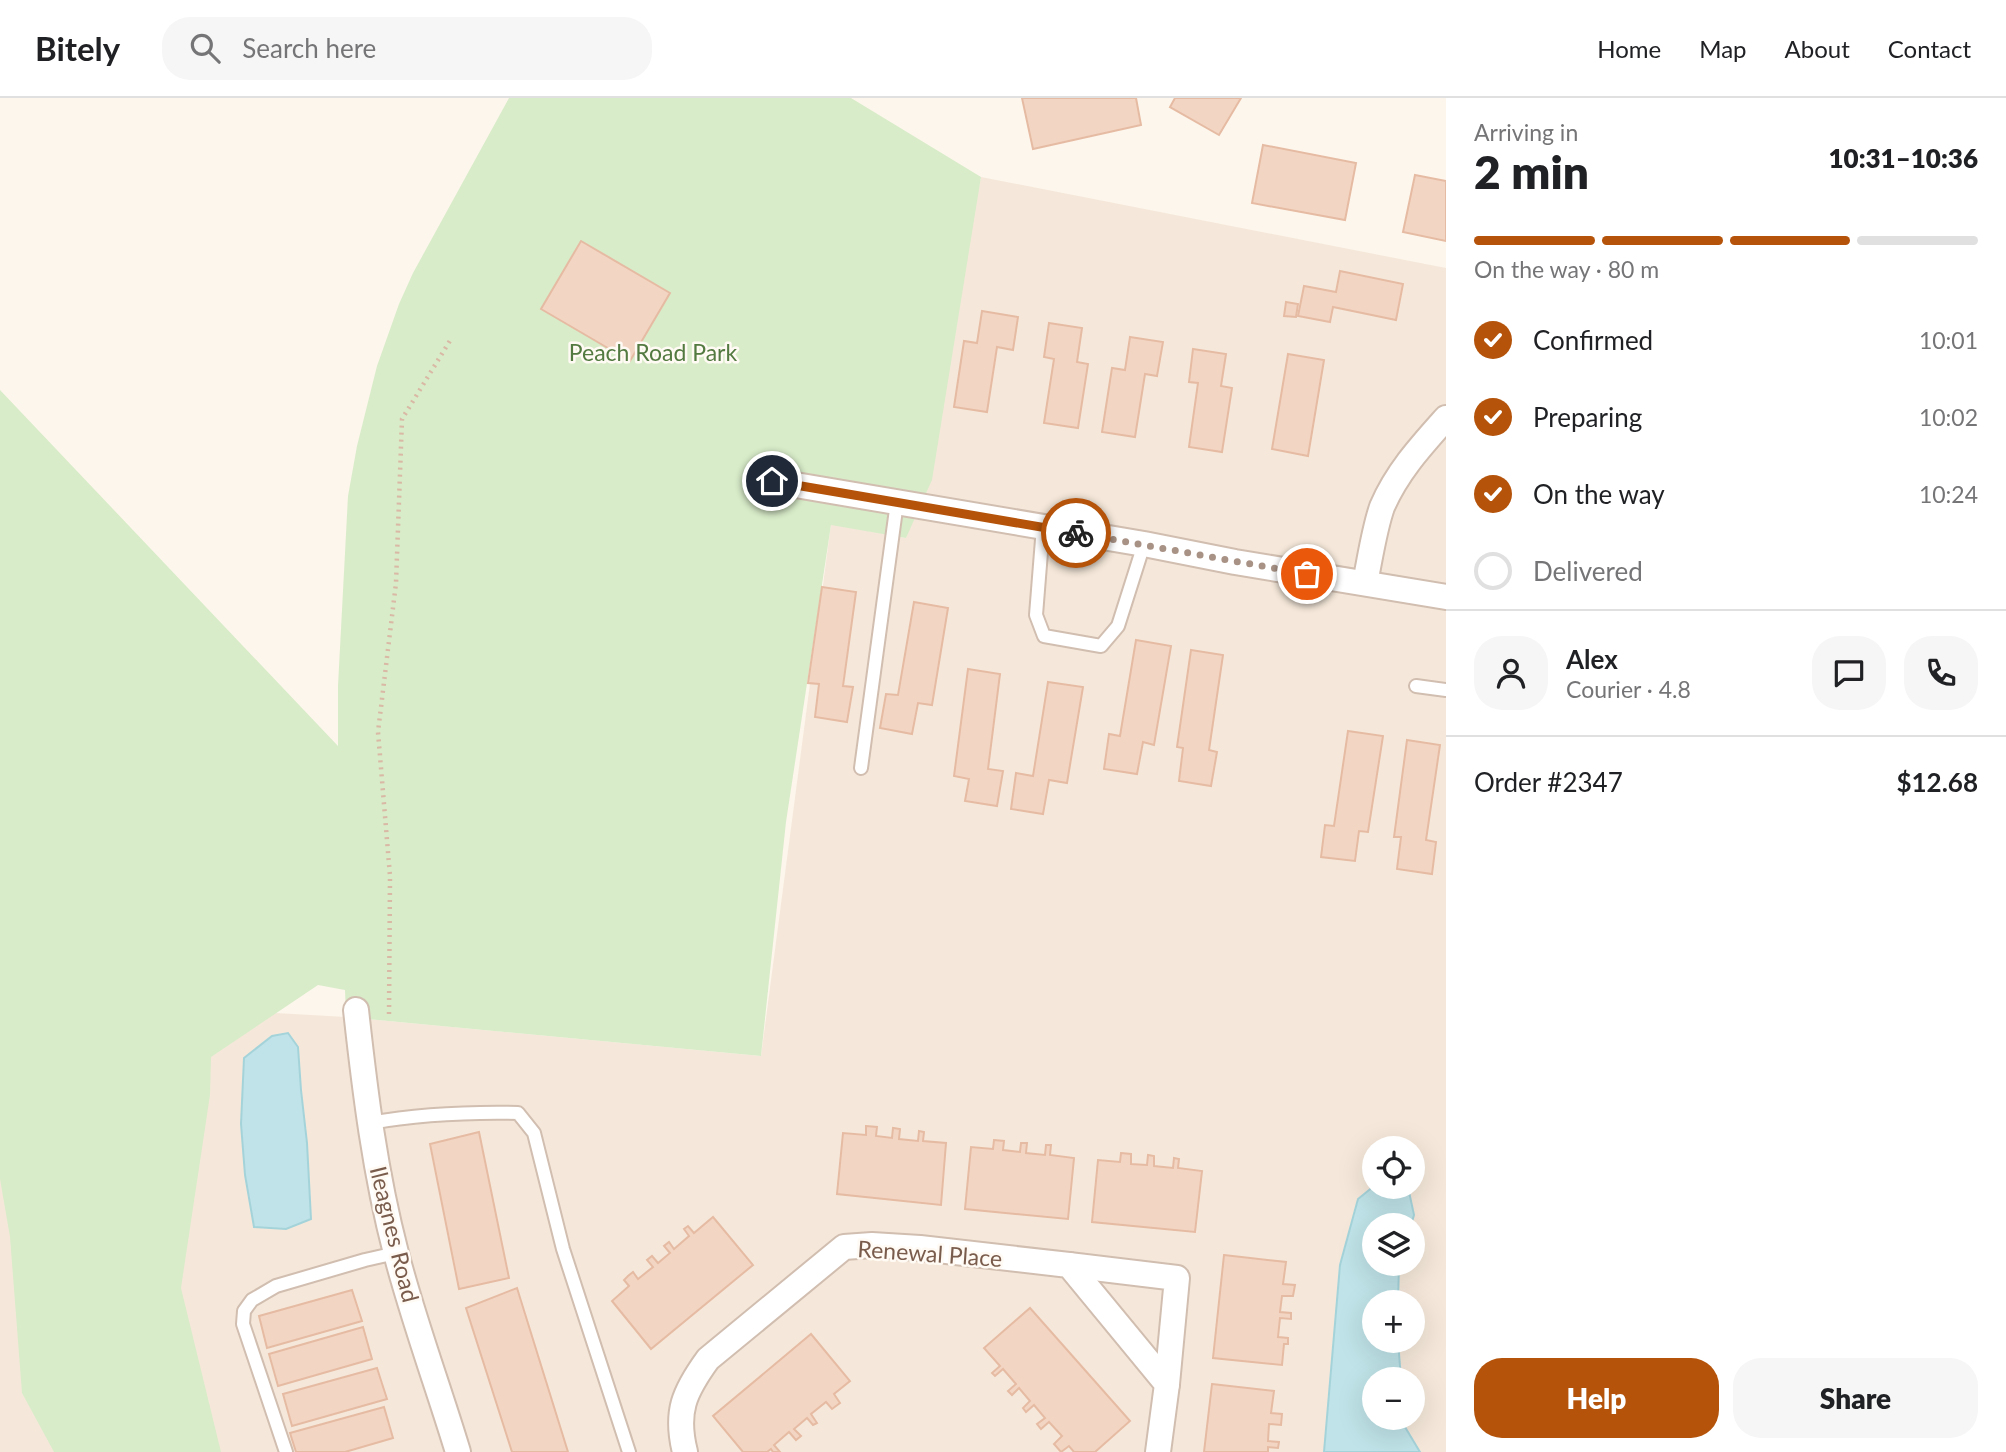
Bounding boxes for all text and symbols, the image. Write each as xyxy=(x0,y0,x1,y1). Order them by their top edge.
search box xyxy=(162,17,652,80)
text: Bitely xyxy=(35,28,120,68)
icon: search xyxy=(186,29,224,67)
text: Search here xyxy=(242,32,376,64)
text: Home xyxy=(1597,34,1661,63)
text: Map xyxy=(1699,34,1747,63)
text: About xyxy=(1785,34,1850,63)
text: Contact xyxy=(1888,34,1971,63)
text: Arriving in xyxy=(1474,118,1578,146)
text: 10:31–10:36 xyxy=(1828,142,1978,174)
text: 2 min xyxy=(1474,144,1589,199)
text: On the way · 80 m xyxy=(1474,255,1659,283)
icon: check xyxy=(1474,321,1512,359)
text: Confirmed xyxy=(1533,324,1653,356)
text: 10:01 xyxy=(1919,326,1978,354)
park label: Peach Road Park xyxy=(569,338,737,366)
icon: check xyxy=(1474,398,1512,436)
text: Preparing xyxy=(1533,401,1642,433)
text: 10:02 xyxy=(1919,403,1978,431)
pin xyxy=(742,451,802,511)
icon: home xyxy=(753,462,791,500)
icon: check xyxy=(1474,475,1512,513)
text: On the way xyxy=(1533,478,1665,510)
text: 10:24 xyxy=(1919,480,1978,508)
courier xyxy=(1041,498,1111,568)
icon: bike xyxy=(1057,514,1095,552)
pin xyxy=(1277,544,1337,604)
icon: bag xyxy=(1288,555,1326,593)
text: Delivered xyxy=(1533,555,1643,587)
button: person xyxy=(1474,636,1548,710)
button: chat xyxy=(1812,636,1886,710)
button: phone xyxy=(1904,636,1978,710)
text: Alex xyxy=(1566,643,1618,675)
text: Courier · 4.8 xyxy=(1566,675,1691,703)
text: Order #2347 xyxy=(1474,766,1623,798)
text: $12.68 xyxy=(1896,766,1978,798)
map controls xyxy=(1362,1136,1425,1430)
button: locate xyxy=(1362,1136,1425,1199)
street label: Ileagnes Road xyxy=(365,1163,425,1305)
button: layers xyxy=(1362,1213,1425,1276)
street label: Renewal Place xyxy=(857,1234,1003,1272)
button: + xyxy=(1362,1290,1425,1353)
button: Help xyxy=(1474,1358,1719,1438)
button: Share xyxy=(1733,1358,1978,1438)
button: − xyxy=(1362,1367,1425,1430)

